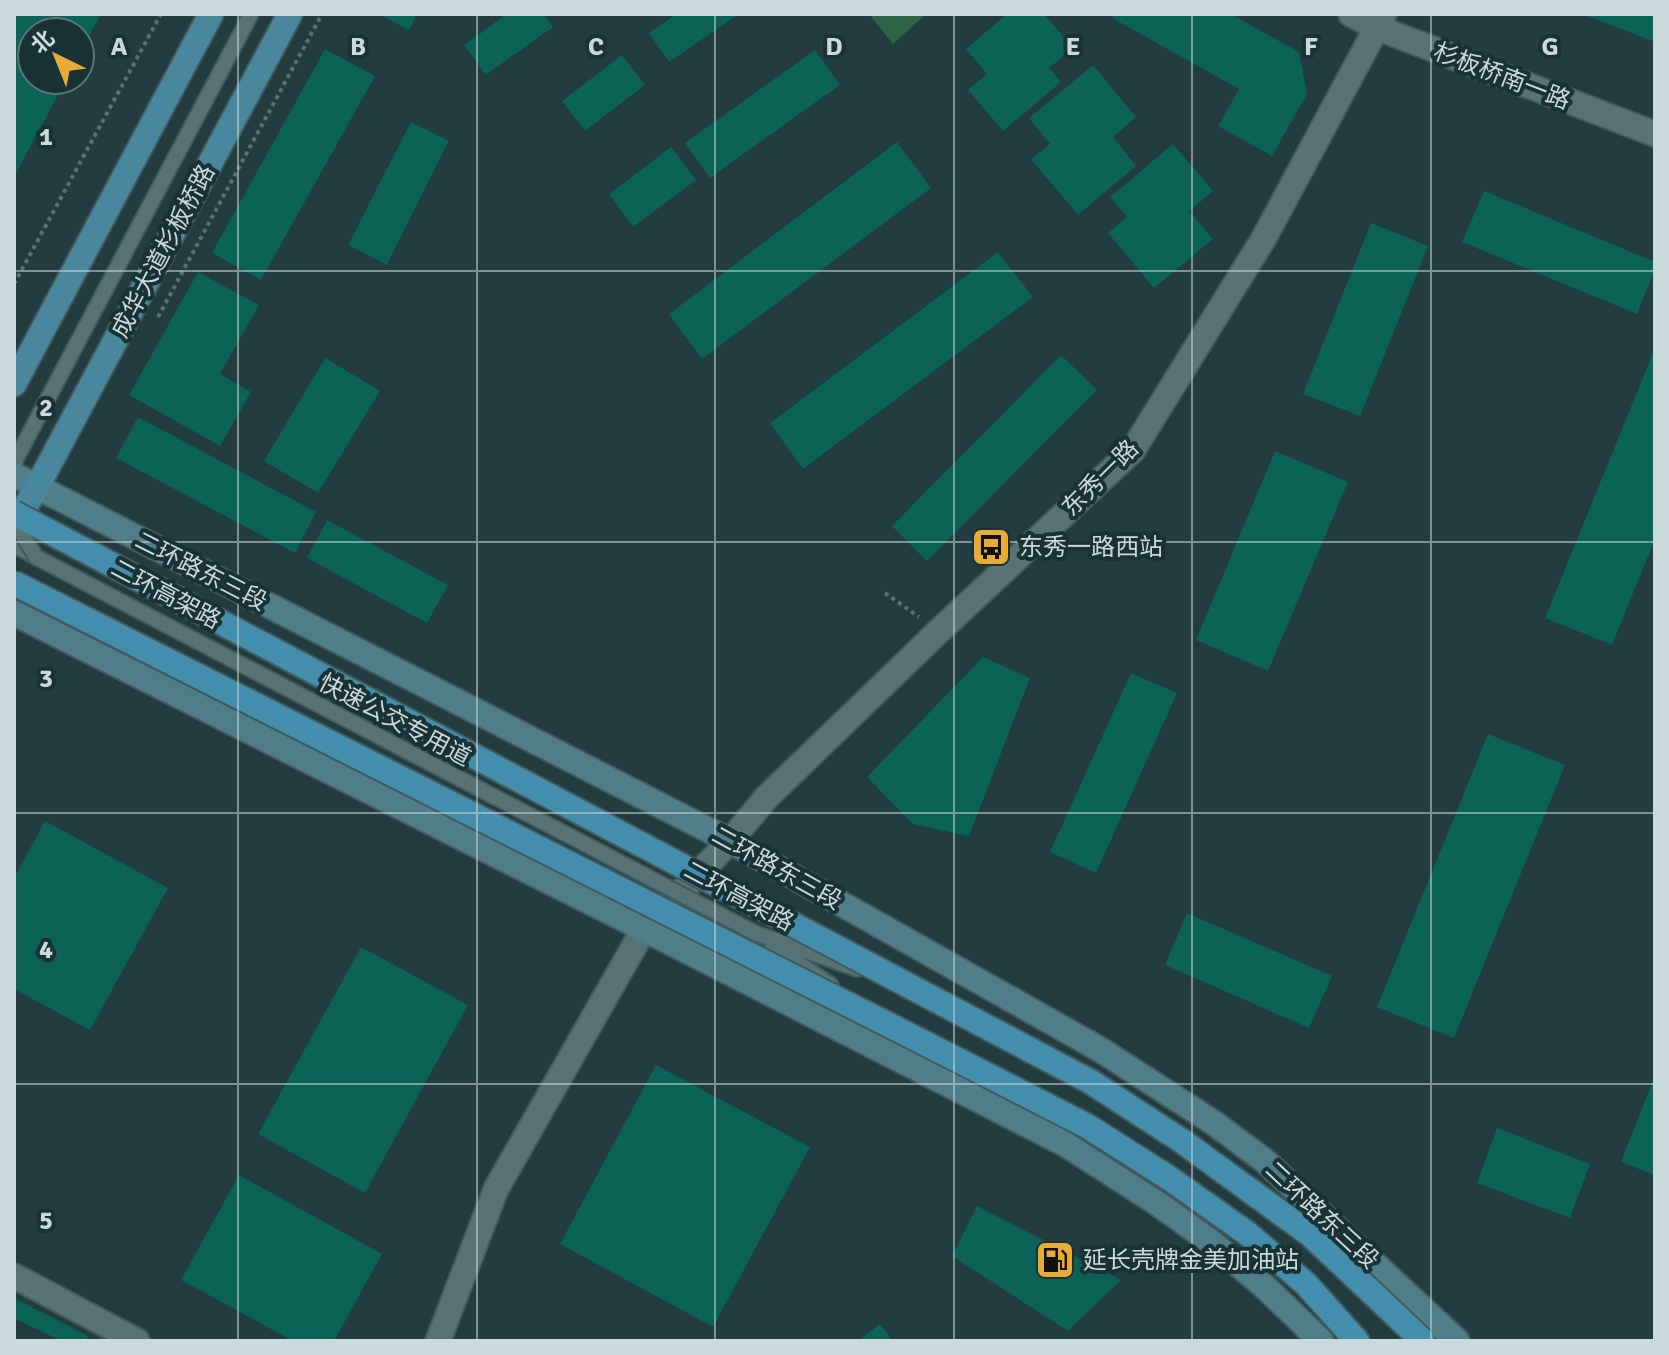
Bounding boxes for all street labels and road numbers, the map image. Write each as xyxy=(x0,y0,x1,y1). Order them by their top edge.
street label: 杉板桥南一路 xyxy=(1429,36,1575,116)
street label: 成华大道杉板桥路 xyxy=(105,159,221,343)
street label: 东秀一路 xyxy=(1055,433,1145,523)
street label: 二环路东三段 xyxy=(130,525,272,617)
street label: 二环高架路 xyxy=(106,553,226,635)
street label: 快速公交专用道 xyxy=(314,667,476,773)
street label: 二环路东三段 xyxy=(707,820,847,916)
street label: 二环高架路 xyxy=(679,855,799,937)
street label: 二环路东三段 xyxy=(1259,1155,1385,1275)

